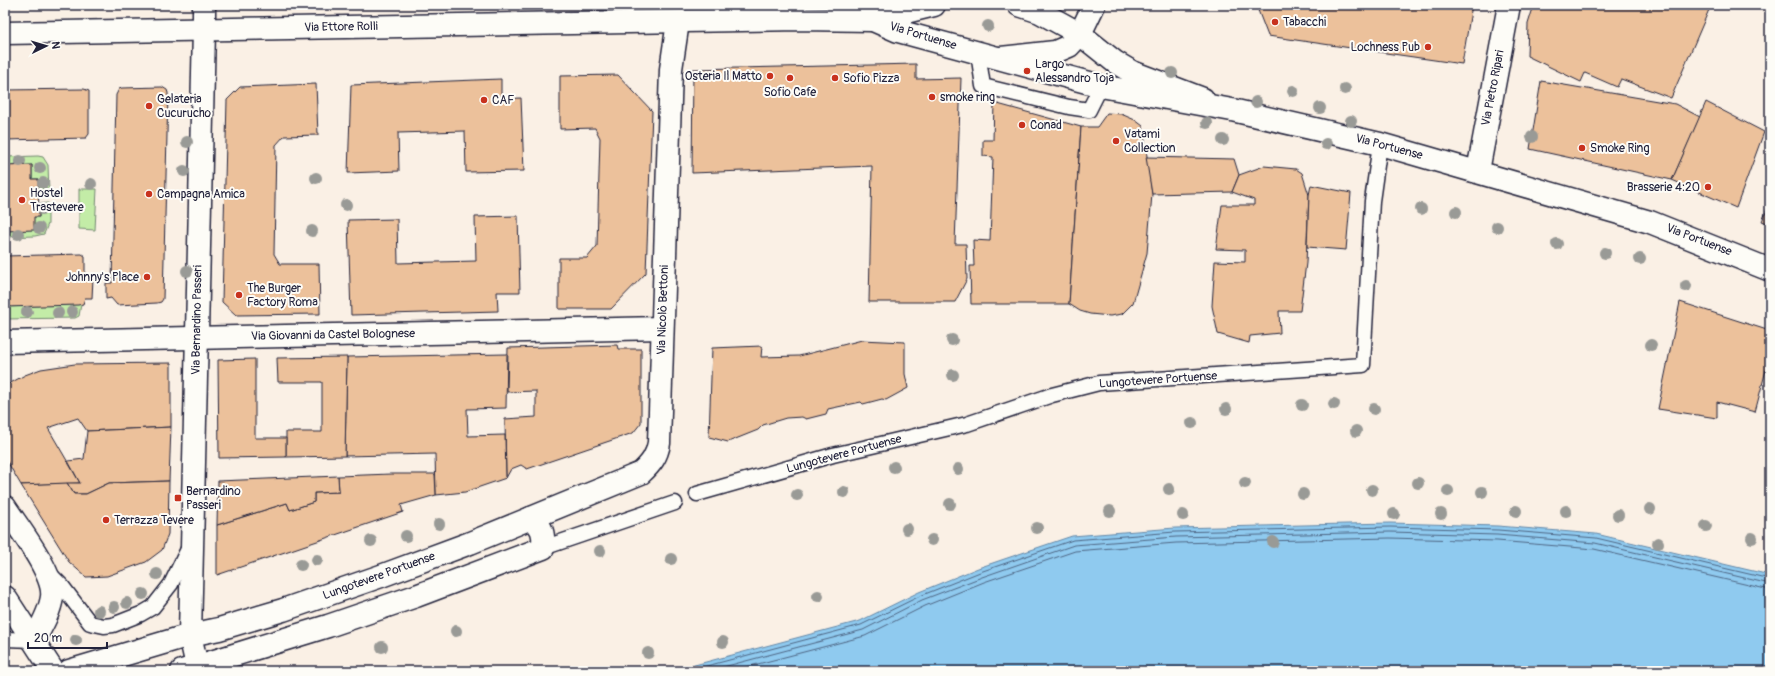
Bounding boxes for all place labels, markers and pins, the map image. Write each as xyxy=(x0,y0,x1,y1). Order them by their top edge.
place label: Tabacchi xyxy=(1283,15,1326,30)
marker: Tabacchi xyxy=(1270,17,1280,27)
place label: Lochness Pub xyxy=(1350,40,1420,55)
marker: Lochness Pub xyxy=(1423,42,1433,52)
place label: Largo Alessandro Toja xyxy=(1035,57,1115,86)
marker: Largo Alessandro Toja xyxy=(1022,66,1032,76)
place label: Osteria Il Matto xyxy=(685,69,763,84)
marker: Osteria Il Matto xyxy=(765,71,775,81)
place label: Sofio Pizza xyxy=(843,71,900,86)
marker: Sofio Cafe xyxy=(785,73,795,83)
marker: Sofio Pizza xyxy=(830,73,840,83)
place label: Sofio Cafe xyxy=(764,85,816,100)
place label: smoke ring xyxy=(940,90,995,105)
place label: Gelateria Cucurucho xyxy=(157,92,212,121)
marker: smoke ring xyxy=(927,92,937,102)
place label: CAF xyxy=(492,93,514,108)
marker: CAF xyxy=(479,95,489,105)
marker: Gelateria Cucurucho xyxy=(144,101,154,111)
place label: Conad xyxy=(1030,118,1062,133)
marker: Conad xyxy=(1017,120,1027,130)
place label: Vatami Collection xyxy=(1124,127,1176,156)
marker: Vatami Collection xyxy=(1111,136,1121,146)
place label: Smoke Ring xyxy=(1590,141,1649,156)
marker: Smoke Ring xyxy=(1577,143,1587,153)
place label: Brasserie 4:20 xyxy=(1627,180,1700,195)
marker: Brasserie 4:20 xyxy=(1703,182,1713,192)
place label: Hostel Trastevere xyxy=(30,186,84,215)
place label: Campagna Amica xyxy=(157,187,245,202)
marker: Campagna Amica xyxy=(144,189,154,199)
marker: Hostel Trastevere xyxy=(17,195,27,205)
place label: Johnny's Place xyxy=(66,270,139,285)
marker: Johnny's Place xyxy=(142,272,152,282)
place label: The Burger Factory Roma xyxy=(247,281,318,310)
marker: The Burger Factory Roma xyxy=(234,290,244,300)
place label: Bernardino Passeri xyxy=(186,484,241,513)
marker: Bernardino Passeri xyxy=(173,493,183,503)
place label: Terrazza Tevere xyxy=(114,513,194,528)
marker: Terrazza Tevere xyxy=(101,515,111,525)

